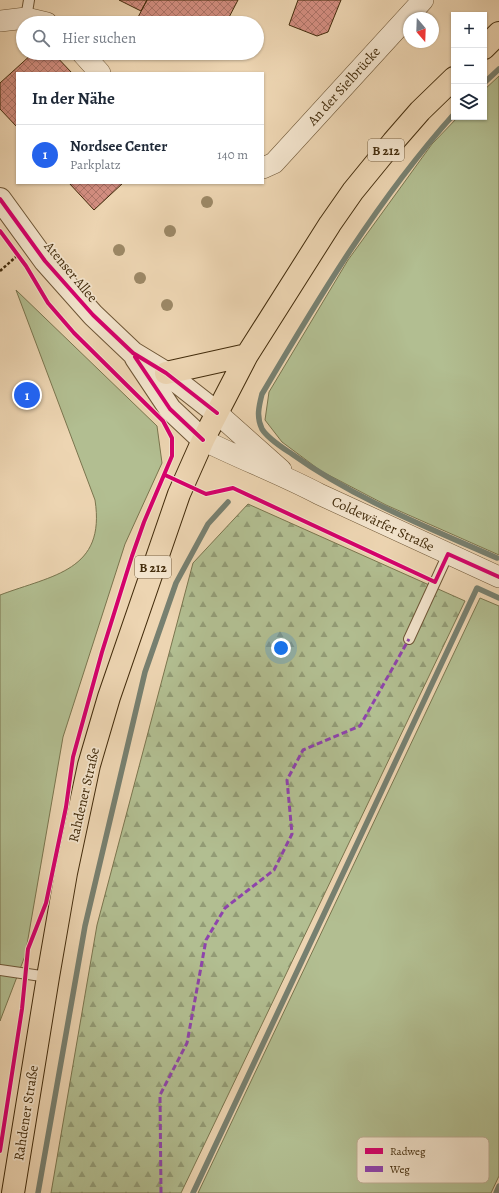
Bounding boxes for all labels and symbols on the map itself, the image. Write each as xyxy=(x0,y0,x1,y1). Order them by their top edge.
north arrow xyxy=(403,12,439,48)
street label: An der Sielbrücke xyxy=(303,42,385,130)
road number: B 212 xyxy=(368,139,404,161)
street label: Atenser Allee xyxy=(39,237,102,306)
pin: 1 xyxy=(14,380,40,410)
street label: Coldewärfer Straße xyxy=(329,492,437,556)
road number: B 212 xyxy=(135,556,171,578)
your location xyxy=(271,638,291,658)
street label: Rahdener Straße xyxy=(64,746,104,844)
street label: Rahdener Straße xyxy=(9,1064,43,1162)
legend xyxy=(357,1137,489,1183)
text: Radweg xyxy=(390,1144,426,1159)
text: Weg xyxy=(389,1162,410,1177)

